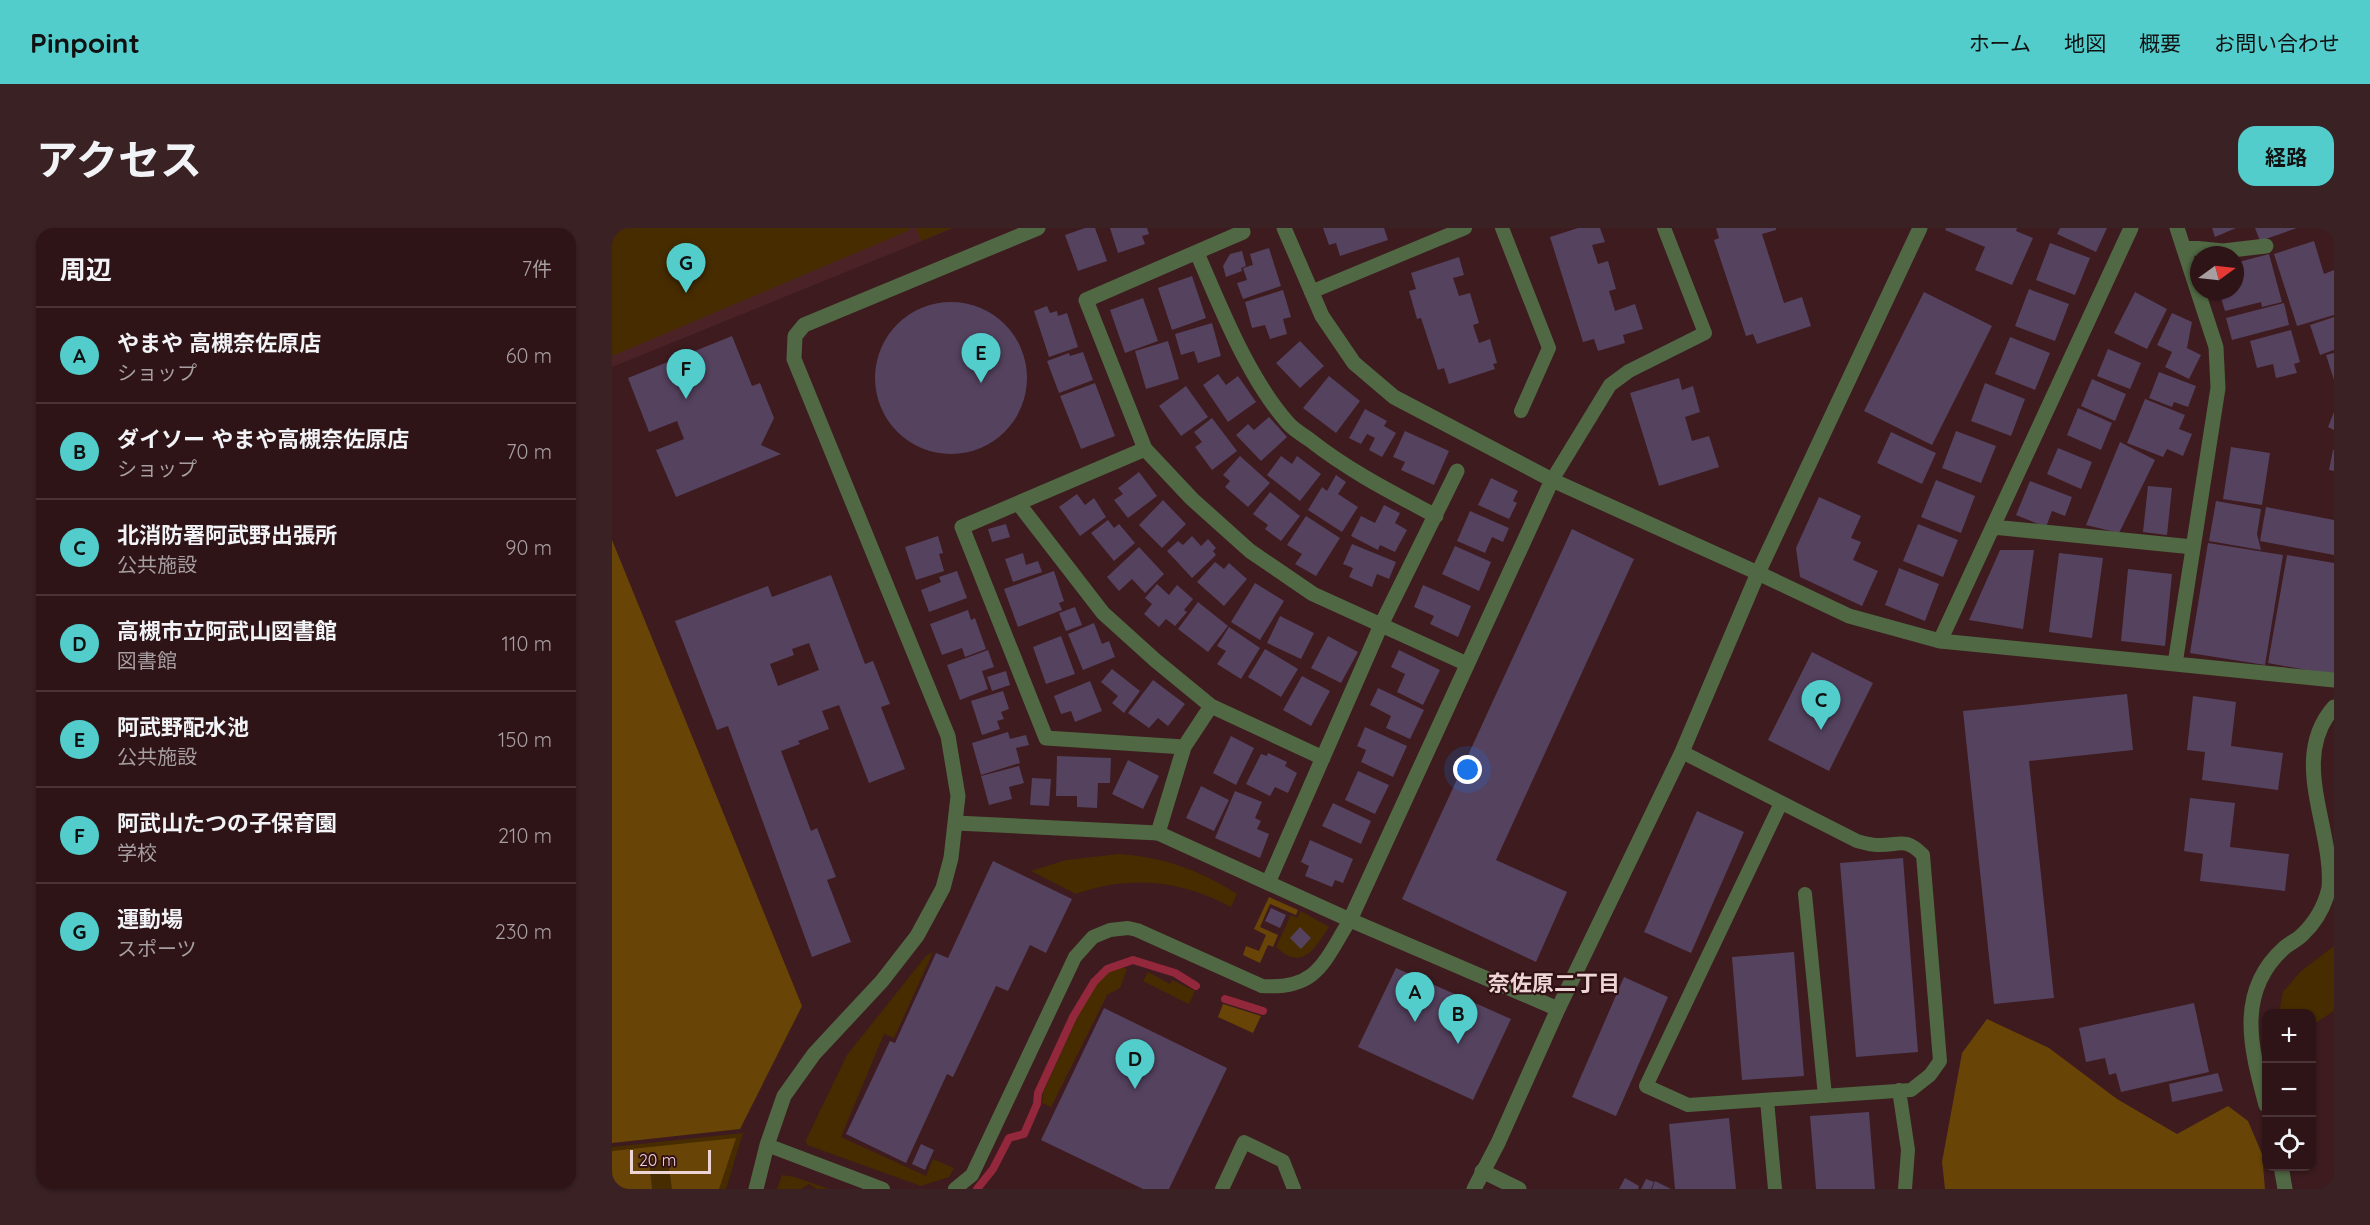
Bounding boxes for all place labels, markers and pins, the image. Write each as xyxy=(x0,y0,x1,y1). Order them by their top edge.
pin: G xyxy=(666,244,706,293)
pin: E xyxy=(962,334,1000,383)
pin: F xyxy=(666,350,706,399)
pin: C xyxy=(1802,680,1840,730)
pin: A xyxy=(1396,972,1434,1022)
pin: B xyxy=(1438,994,1478,1044)
pin: D xyxy=(1116,1040,1154,1089)

